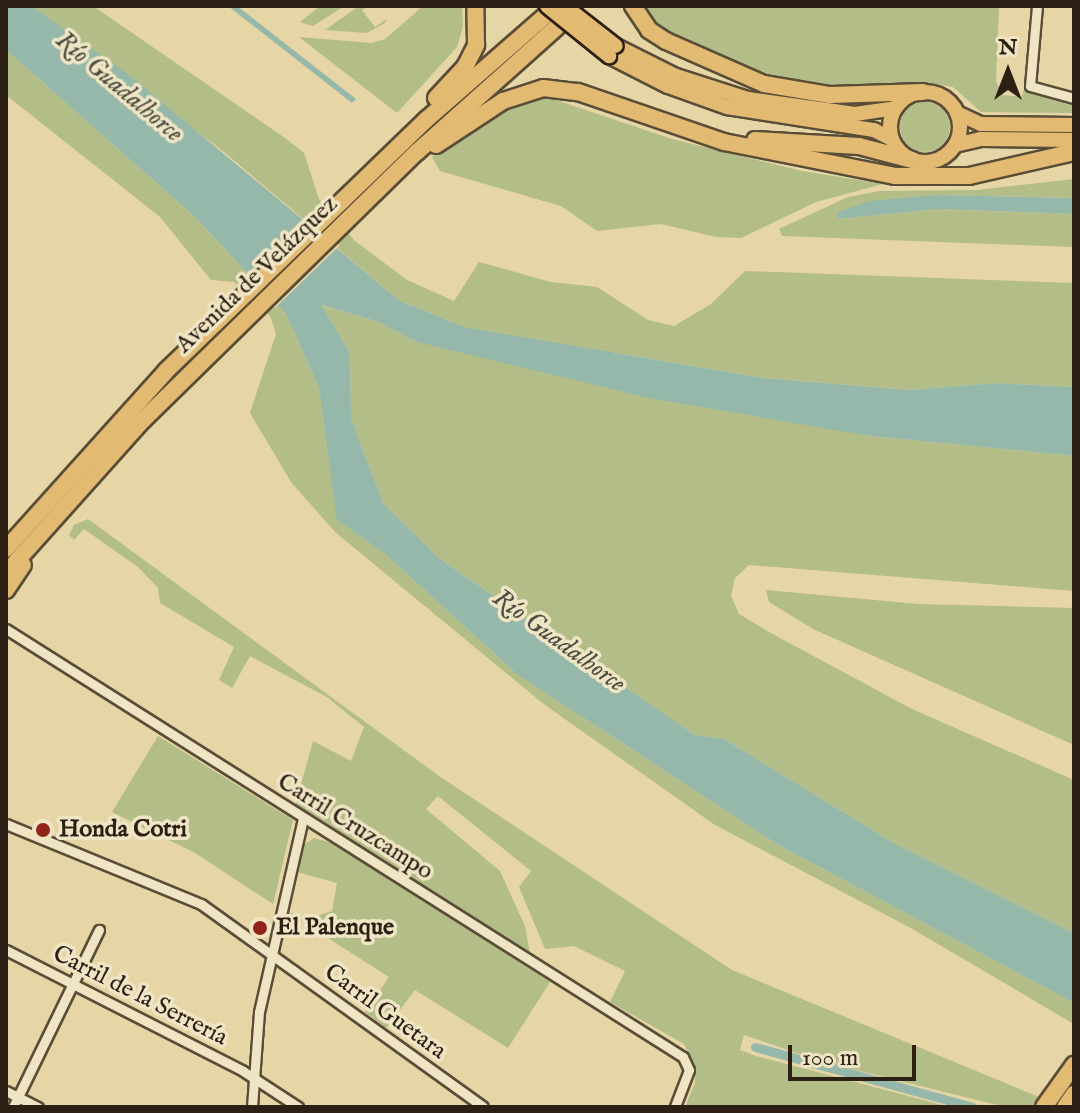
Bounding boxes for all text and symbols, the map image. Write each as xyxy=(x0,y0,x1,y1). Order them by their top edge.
water label: Río Guadalhorce xyxy=(49,25,189,149)
north arrow xyxy=(968,32,1048,112)
text: N xyxy=(998,34,1018,62)
street label: Avenida de Velázquez xyxy=(170,190,344,360)
water label: Río Guadalhorce xyxy=(487,582,631,700)
street label: Carril Cruzcampo xyxy=(272,768,438,886)
place label: Honda Cotri xyxy=(59,816,187,844)
marker: Honda Cotri xyxy=(34,821,52,839)
place label: El Palenque xyxy=(276,914,394,942)
marker: El Palenque xyxy=(251,919,269,937)
street label: Carril de la Serrería xyxy=(48,940,232,1052)
street label: Carril Guetara xyxy=(318,958,452,1066)
scale bar xyxy=(792,1029,920,1079)
text: 100 m xyxy=(802,1043,858,1074)

